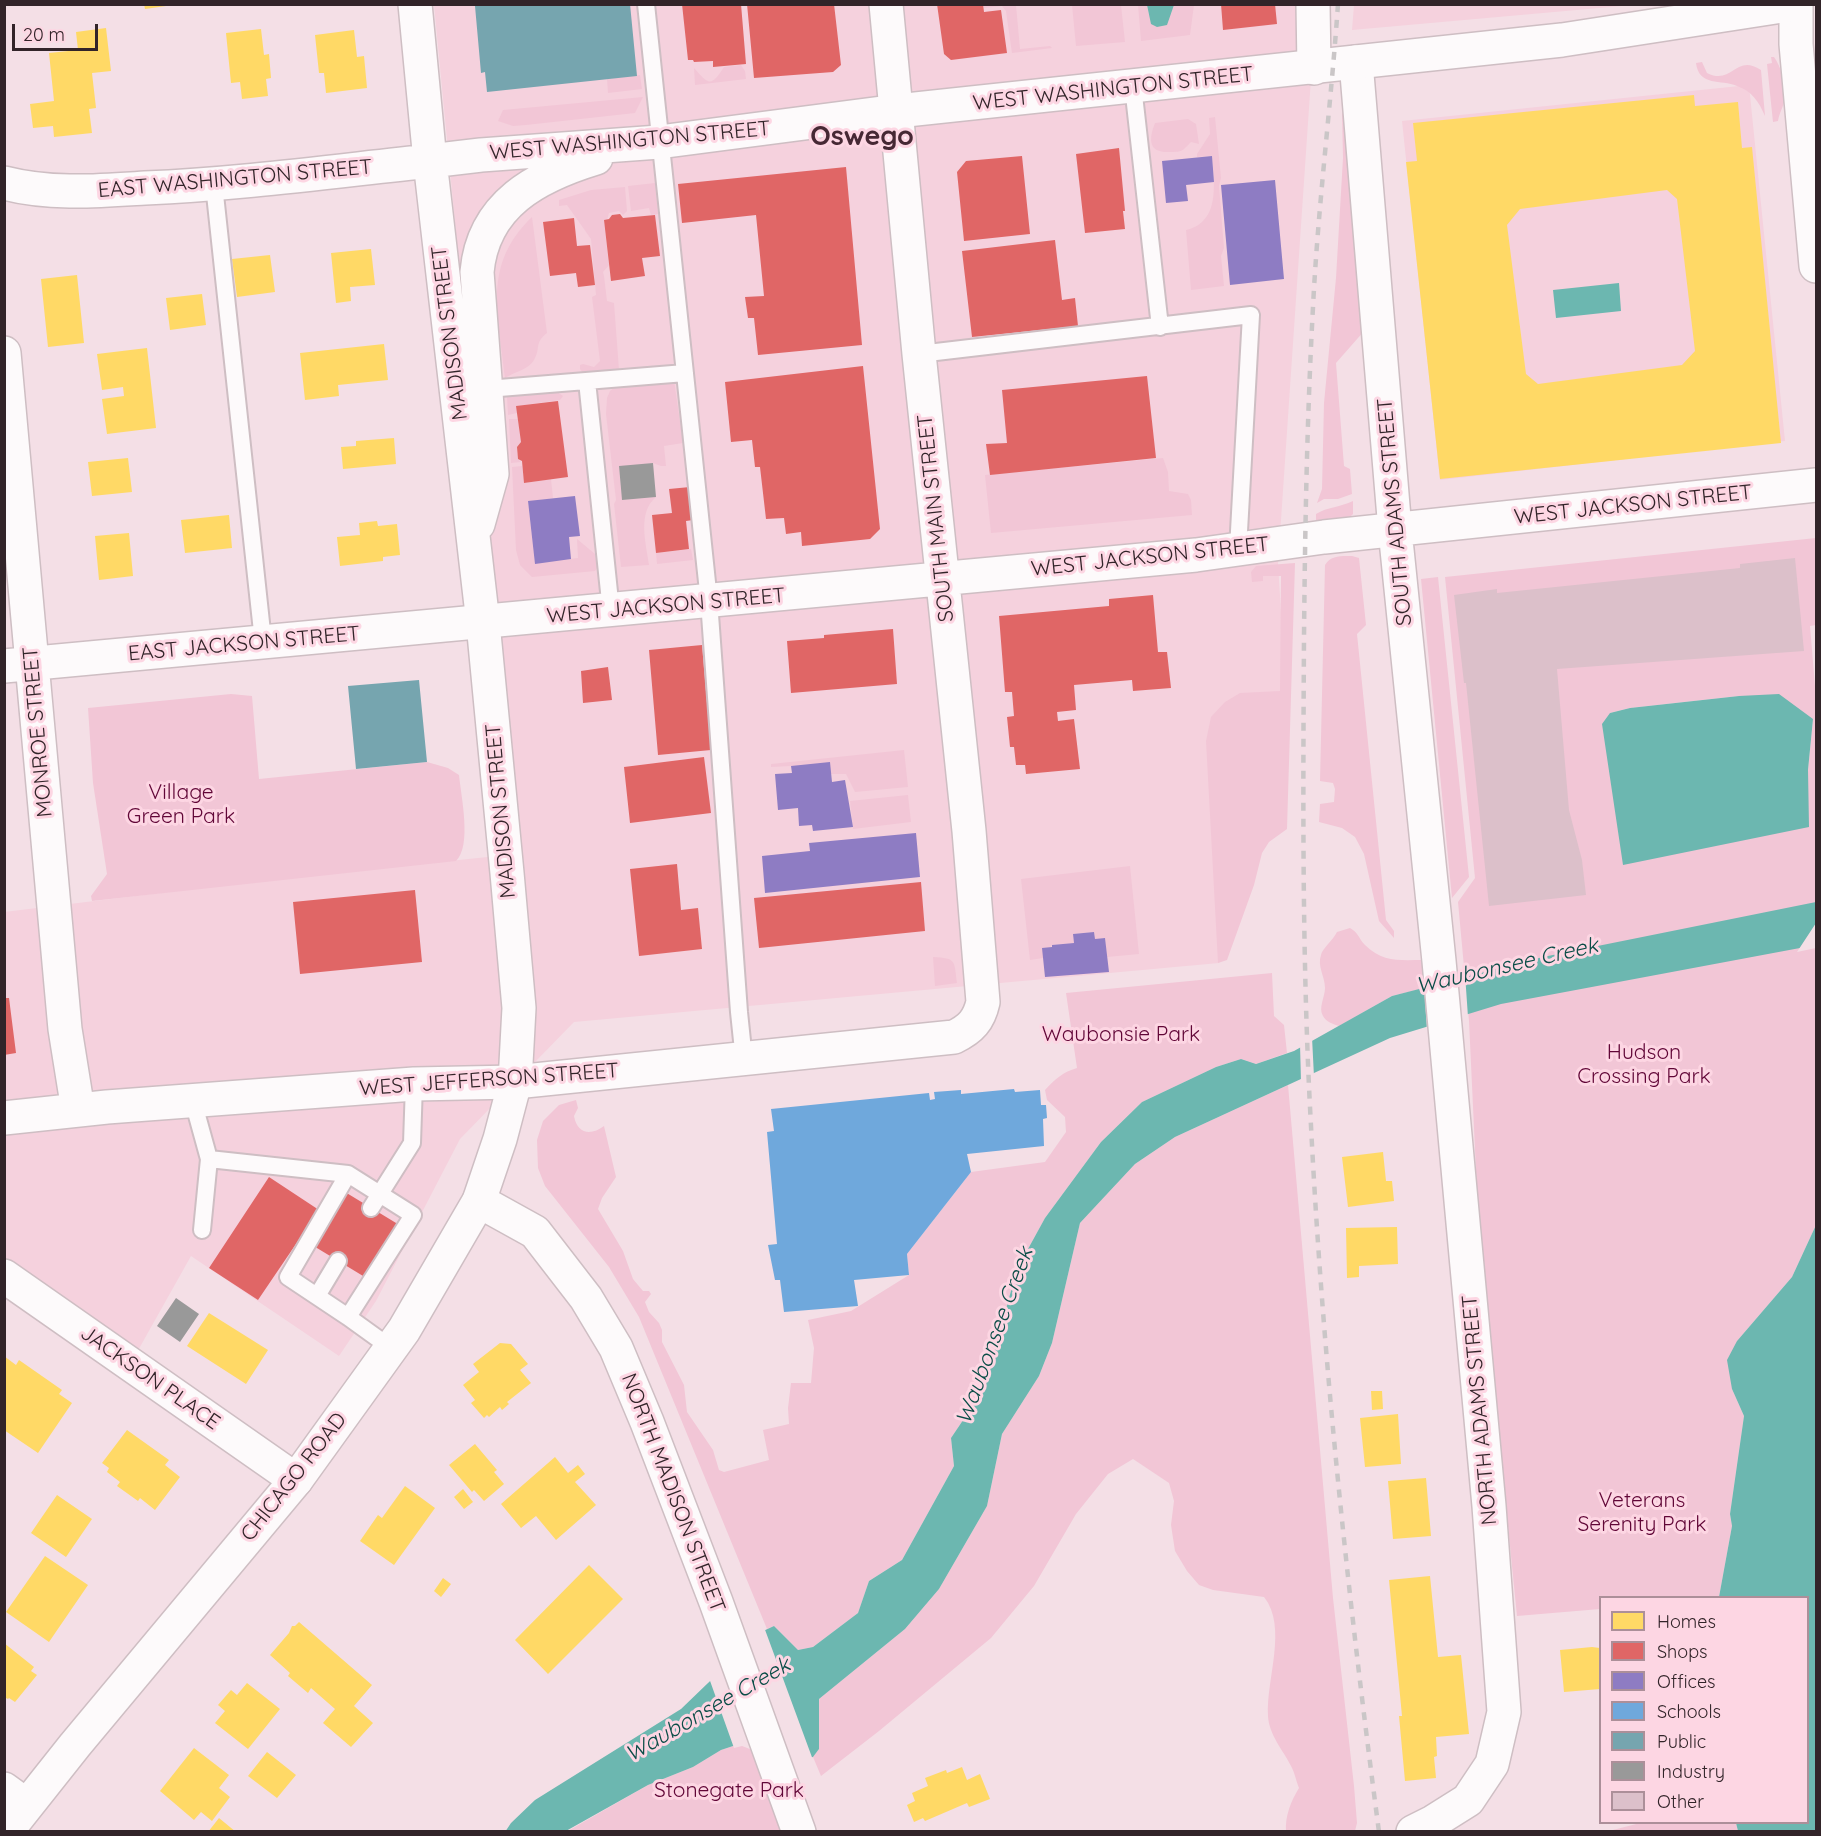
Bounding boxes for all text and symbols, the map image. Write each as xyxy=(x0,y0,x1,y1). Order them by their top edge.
scale bar xyxy=(15,12,100,50)
text: 20 m xyxy=(23,23,65,46)
street label: WEST WASHINGTON STREET xyxy=(972,62,1254,116)
street label: WEST WASHINGTON STREET xyxy=(489,116,771,166)
district label: Oswego xyxy=(810,121,914,153)
street label: EAST WASHINGTON STREET xyxy=(97,154,373,204)
street label: MADISON STREET xyxy=(427,244,473,422)
street label: SOUTH ADAMS STREET xyxy=(1372,397,1418,627)
street label: SOUTH MAIN STREET xyxy=(913,413,959,623)
street label: WEST JACKSON STREET xyxy=(1513,480,1753,530)
street label: WEST JACKSON STREET xyxy=(1030,532,1270,582)
street label: WEST JACKSON STREET xyxy=(546,583,786,629)
street label: EAST JACKSON STREET xyxy=(127,621,361,667)
street label: MONROE STREET xyxy=(18,646,58,818)
street label: MADISON STREET xyxy=(481,723,521,899)
park label: Village Green Park xyxy=(127,780,235,830)
water label: Waubonsee Creek xyxy=(1413,932,1601,1000)
park label: Waubonsie Park xyxy=(1042,1022,1200,1048)
park label: Hudson Crossing Park xyxy=(1577,1040,1711,1090)
street label: WEST JEFFERSON STREET xyxy=(358,1058,620,1102)
water label: Waubonsee Creek xyxy=(951,1244,1039,1428)
street label: NORTH ADAMS STREET xyxy=(1457,1294,1503,1526)
street label: JACKSON PLACE xyxy=(75,1320,225,1436)
street label: NORTH MADISON STREET xyxy=(616,1370,730,1616)
street label: CHICAGO ROAD xyxy=(236,1408,352,1546)
park label: Veterans Serenity Park xyxy=(1577,1488,1707,1538)
legend xyxy=(1599,1596,1809,1824)
text: Homes xyxy=(1657,1610,1716,1633)
text: Shops xyxy=(1657,1640,1708,1663)
water label: Waubonsee Creek xyxy=(621,1652,795,1768)
text: Offices xyxy=(1657,1670,1716,1693)
text: Schools xyxy=(1657,1700,1721,1723)
text: Public xyxy=(1657,1730,1706,1753)
text: Industry xyxy=(1657,1760,1725,1783)
park label: Stonegate Park xyxy=(654,1778,804,1804)
text: Other xyxy=(1657,1790,1704,1813)

